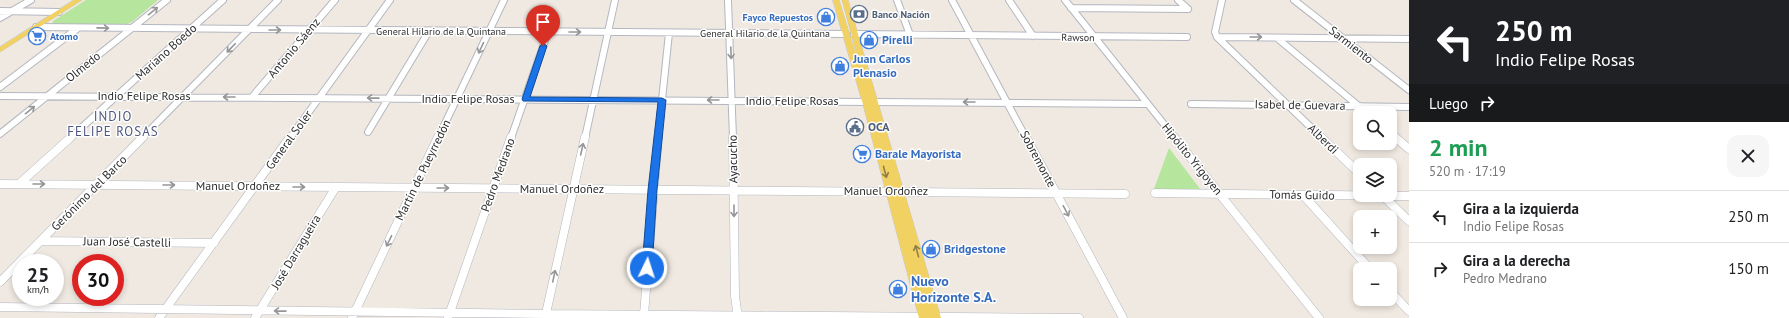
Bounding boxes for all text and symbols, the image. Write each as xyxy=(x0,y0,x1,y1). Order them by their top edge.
bank icon: Banco Nación xyxy=(849,4,869,24)
pin xyxy=(526,5,560,46)
one-way arrow xyxy=(148,7,159,15)
shop icon: Fayco Repuestos xyxy=(816,7,836,27)
place label: Banco Nación xyxy=(872,8,930,21)
icon: arrive xyxy=(532,11,554,33)
place label: Fayco Repuestos xyxy=(742,11,813,24)
text: 250 m xyxy=(1495,12,1572,49)
street label: Antonio Sáenz xyxy=(264,15,323,81)
icon: left xyxy=(1429,16,1481,68)
street label: Mariano Boedo xyxy=(132,20,199,83)
street label: Sarmiento xyxy=(1326,23,1377,67)
one-way arrow xyxy=(96,24,109,32)
street label: General Hilario de la Quintana xyxy=(376,25,506,38)
supermarket icon: Atomo xyxy=(27,26,47,46)
one-way arrow xyxy=(268,26,281,34)
street label: General Hilario de la Quintana xyxy=(700,27,830,40)
one-way arrow xyxy=(568,28,581,36)
place label: Atomo xyxy=(50,30,79,43)
shop icon: Pirelli xyxy=(859,30,879,50)
street label: Rawson xyxy=(1061,31,1095,44)
place label: Pirelli xyxy=(882,32,913,47)
one-way arrow xyxy=(1249,33,1262,41)
one-way arrow xyxy=(477,41,484,53)
one-way arrow xyxy=(227,43,236,53)
one-way arrow xyxy=(727,46,734,59)
street label: Olmedo xyxy=(62,48,103,85)
text: Indio Felipe Rosas xyxy=(1495,48,1635,71)
place label: Juan Carlos Plenasio xyxy=(852,51,911,80)
shop icon: Juan Carlos Plenasio xyxy=(830,56,850,76)
street label: Indio Felipe Rosas xyxy=(97,88,191,103)
street label: Indio Felipe Rosas xyxy=(421,91,515,106)
icon: right xyxy=(1476,92,1498,114)
one-way arrow xyxy=(223,93,236,101)
street label: Indio Felipe Rosas xyxy=(745,93,839,108)
one-way arrow xyxy=(367,94,380,102)
text: Luego xyxy=(1429,94,1468,113)
one-way arrow xyxy=(707,96,720,104)
street label: Isabel de Guevara xyxy=(1254,96,1346,113)
one-way arrow xyxy=(963,98,976,106)
one-way arrow xyxy=(25,106,36,114)
map controls xyxy=(1353,106,1397,306)
button: search xyxy=(1353,106,1397,150)
street label: General Soler xyxy=(262,107,315,172)
district label: INDIO FELIPE ROSAS xyxy=(67,108,159,140)
street label: Martín de Pueyrredón xyxy=(392,117,454,223)
public building icon: OCA xyxy=(845,117,865,137)
place label: OCA xyxy=(868,119,890,134)
street label: Hipólito Yrigoyen xyxy=(1159,120,1226,198)
street label: Alberdi xyxy=(1305,120,1342,157)
street label: Sobremonte xyxy=(1017,128,1060,190)
text: 2 min xyxy=(1429,132,1488,163)
street label: Ayacucho xyxy=(725,135,740,183)
button: close xyxy=(1727,135,1769,177)
street label: Pedro Medrano xyxy=(477,136,518,214)
one-way arrow xyxy=(579,143,586,156)
supermarket icon: Barale Mayorista xyxy=(852,144,872,164)
place label: Barale Mayorista xyxy=(875,146,961,161)
street label: Gerónimo del Barco xyxy=(48,152,130,234)
button: layers xyxy=(1353,158,1397,202)
text: 520 m · 17:19 xyxy=(1429,163,1506,180)
one-way arrow xyxy=(882,165,890,178)
street label: Manuel Ordoñez xyxy=(196,178,280,193)
one-way arrow xyxy=(32,180,45,188)
street label: Manuel Ordoñez xyxy=(520,181,604,196)
one-way arrow xyxy=(162,182,175,189)
one-way arrow xyxy=(292,183,305,191)
street label: Manuel Ordoñez xyxy=(844,183,928,198)
one-way arrow xyxy=(436,184,449,192)
street label: Tomás Guido xyxy=(1269,186,1335,203)
text: Gira a la izquierda xyxy=(1463,199,1579,218)
one-way arrow xyxy=(730,204,738,217)
one-way arrow xyxy=(1063,205,1070,217)
icon: left xyxy=(1429,206,1451,228)
text: 250 m xyxy=(1728,207,1769,226)
button: + xyxy=(1353,210,1397,254)
street label: José Darragueira xyxy=(267,212,324,293)
text: Indio Felipe Rosas xyxy=(1463,218,1564,235)
street label: Juan José Castelli xyxy=(82,233,171,250)
one-way arrow xyxy=(385,235,392,247)
shop icon: Bridgestone xyxy=(921,239,941,259)
place label: Bridgestone xyxy=(944,241,1006,256)
one-way arrow xyxy=(913,245,920,258)
position arrow xyxy=(626,247,668,289)
text: Gira a la derecha xyxy=(1463,251,1570,270)
speed limit sign: 30 xyxy=(72,254,124,306)
icon: right xyxy=(1429,258,1451,280)
text: 150 m xyxy=(1728,259,1769,278)
text: 25 xyxy=(27,262,49,288)
button: − xyxy=(1353,262,1397,306)
one-way arrow xyxy=(550,270,558,283)
text: Pedro Medrano xyxy=(1463,270,1547,287)
place label: Nuevo Horizonte S.A. xyxy=(911,272,996,306)
shop icon: Nuevo Horizonte S.A. xyxy=(888,279,908,299)
text: km/h xyxy=(27,283,49,296)
one-way arrow xyxy=(274,307,287,315)

